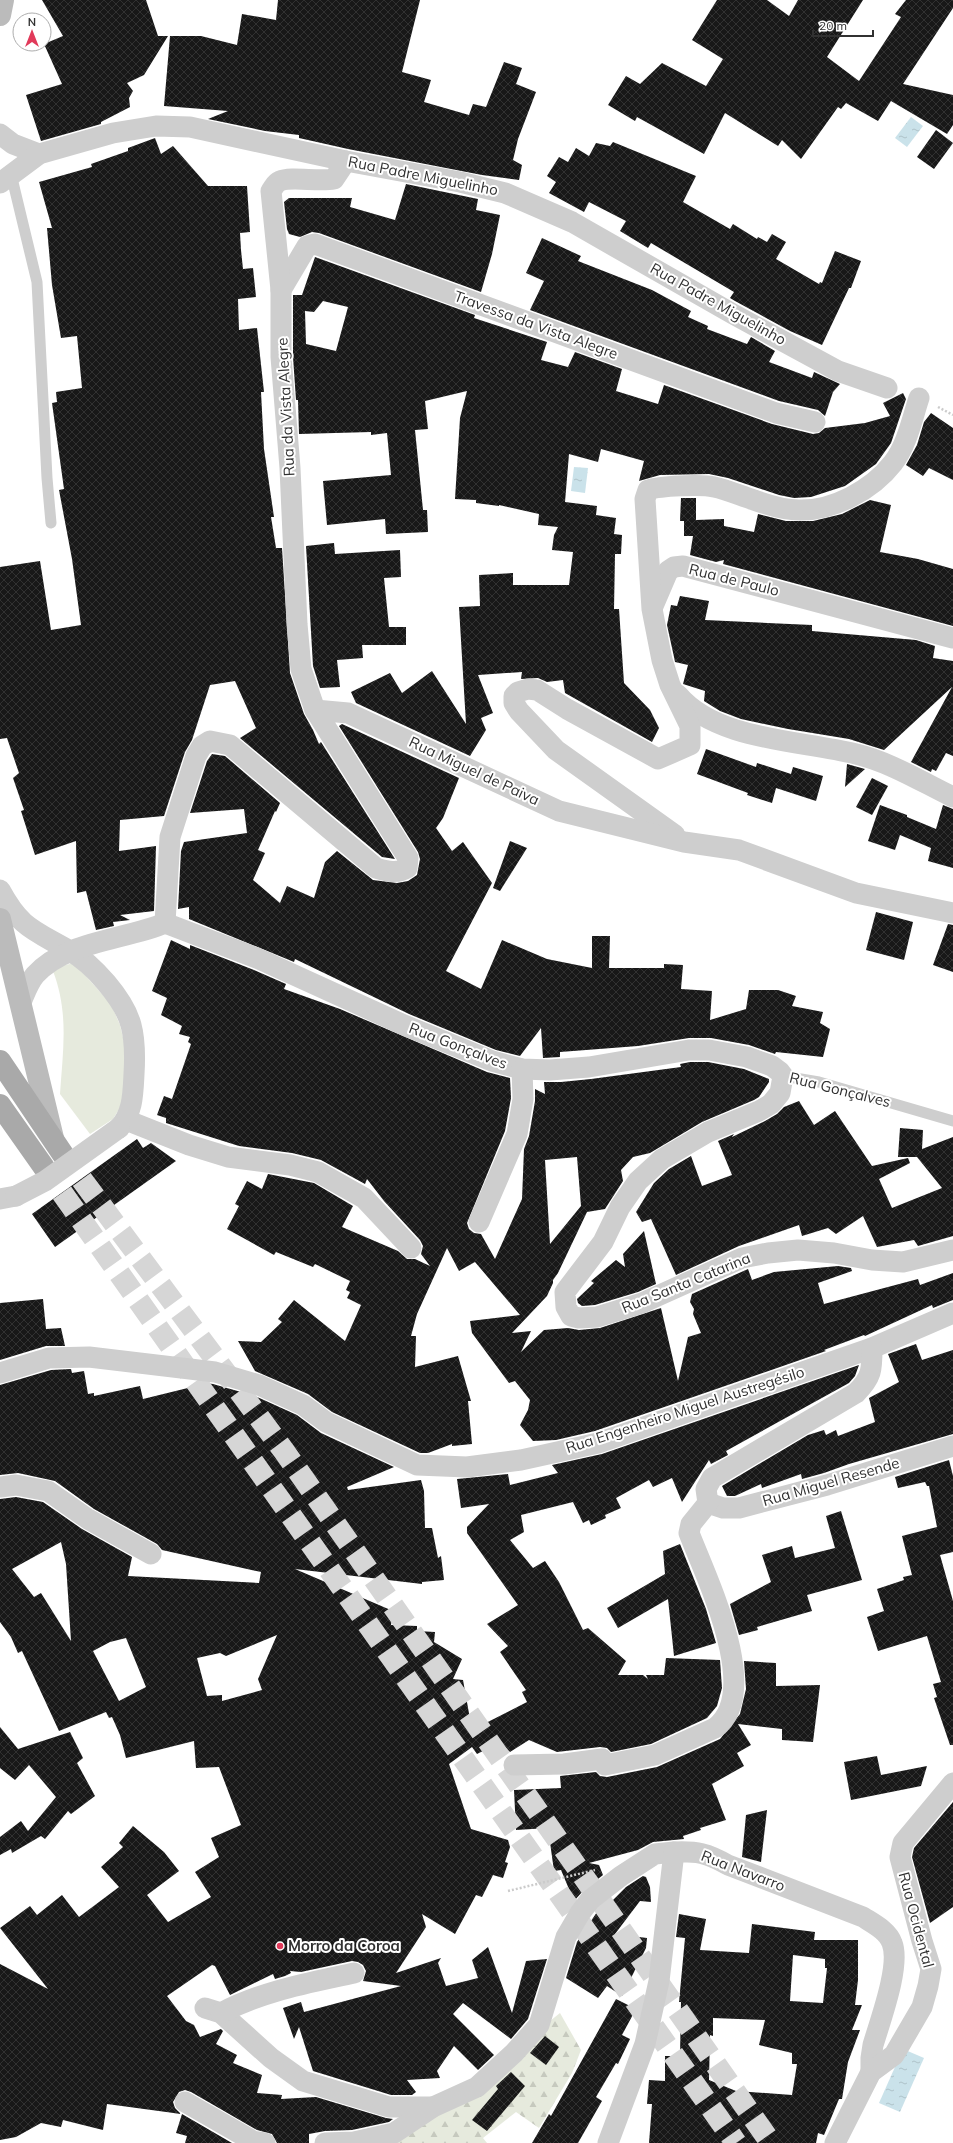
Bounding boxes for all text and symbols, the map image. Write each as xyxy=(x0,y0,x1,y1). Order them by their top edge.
north arrow xyxy=(12,12,52,52)
scale bar xyxy=(813,12,873,38)
text: N xyxy=(28,15,36,29)
text: 20 m xyxy=(819,18,847,33)
street label: Rua Padre Miguelinho xyxy=(346,152,500,199)
street label: Rua Padre Miguelinho xyxy=(647,258,789,349)
street label: Travessa da Vista Alegre xyxy=(452,286,621,363)
street label: Rua da Vista Alegre xyxy=(272,337,299,477)
street label: Rua de Paulo xyxy=(687,559,781,600)
street label: Rua Miguel de Paiva xyxy=(406,732,542,809)
street label: Rua Gonçalves xyxy=(406,1018,510,1073)
street label: Rua Gonçalves xyxy=(788,1068,893,1111)
street label: Rua Santa Catarina xyxy=(619,1248,753,1317)
street label: Rua Engenheiro Miguel Austregésilo xyxy=(563,1362,807,1457)
street label: Rua Miguel Resende xyxy=(760,1453,902,1510)
street label: Rua Navarro xyxy=(699,1846,788,1895)
street label: Rua Ocidental xyxy=(895,1870,938,1970)
place label: Morro da Coroa xyxy=(288,1936,400,1955)
marker: Morro da Coroa xyxy=(275,1941,285,1951)

